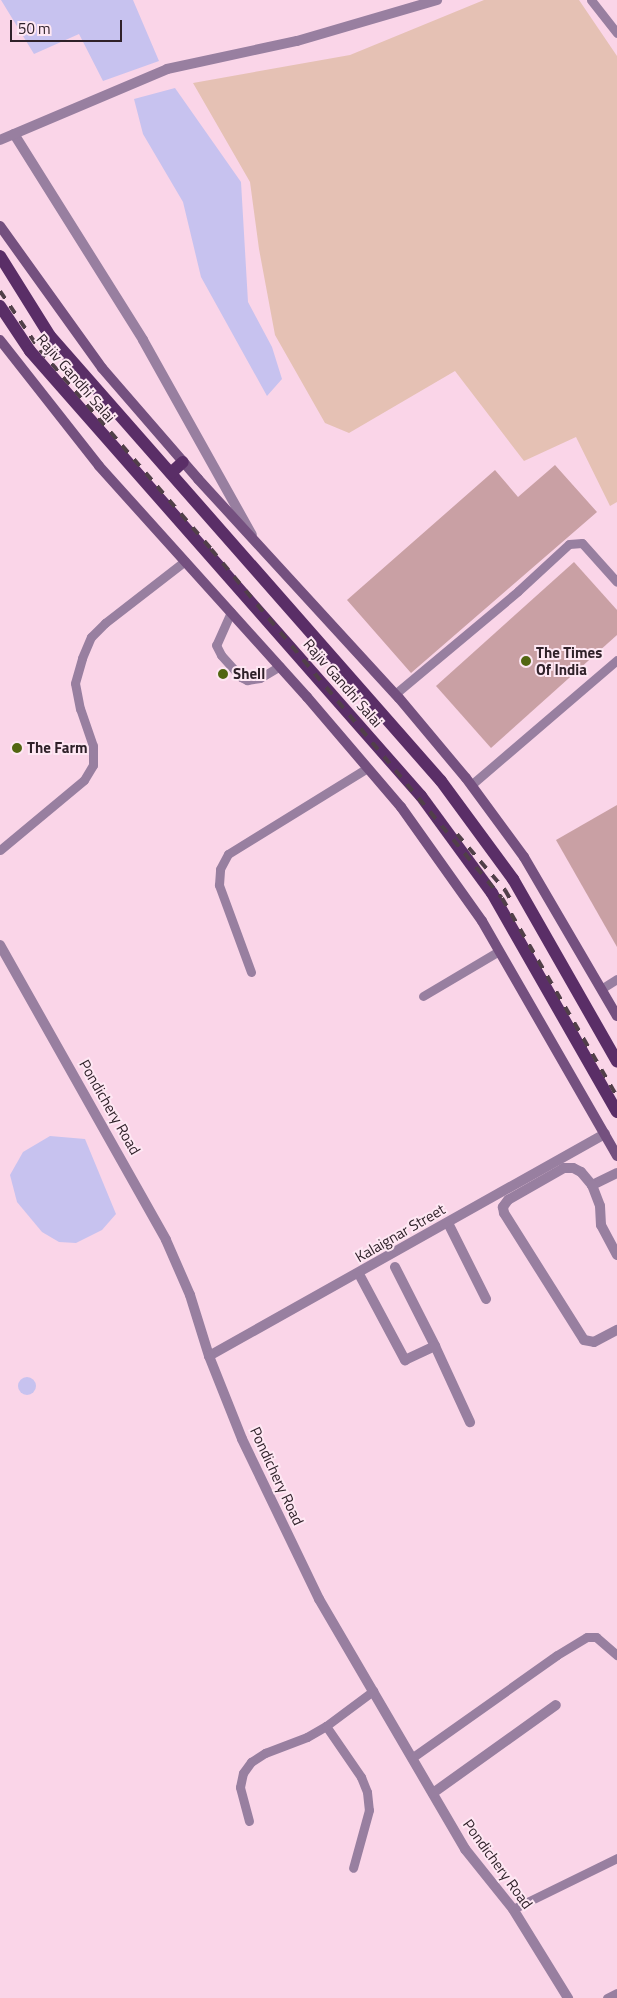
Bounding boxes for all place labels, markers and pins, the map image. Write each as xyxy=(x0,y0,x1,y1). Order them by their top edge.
place label: The Times Of India xyxy=(536,643,602,678)
marker: The Times Of India xyxy=(520,655,532,667)
place label: Shell xyxy=(233,665,265,683)
marker: Shell xyxy=(217,668,229,680)
place label: The Farm xyxy=(27,739,88,757)
marker: The Farm xyxy=(11,742,23,754)

